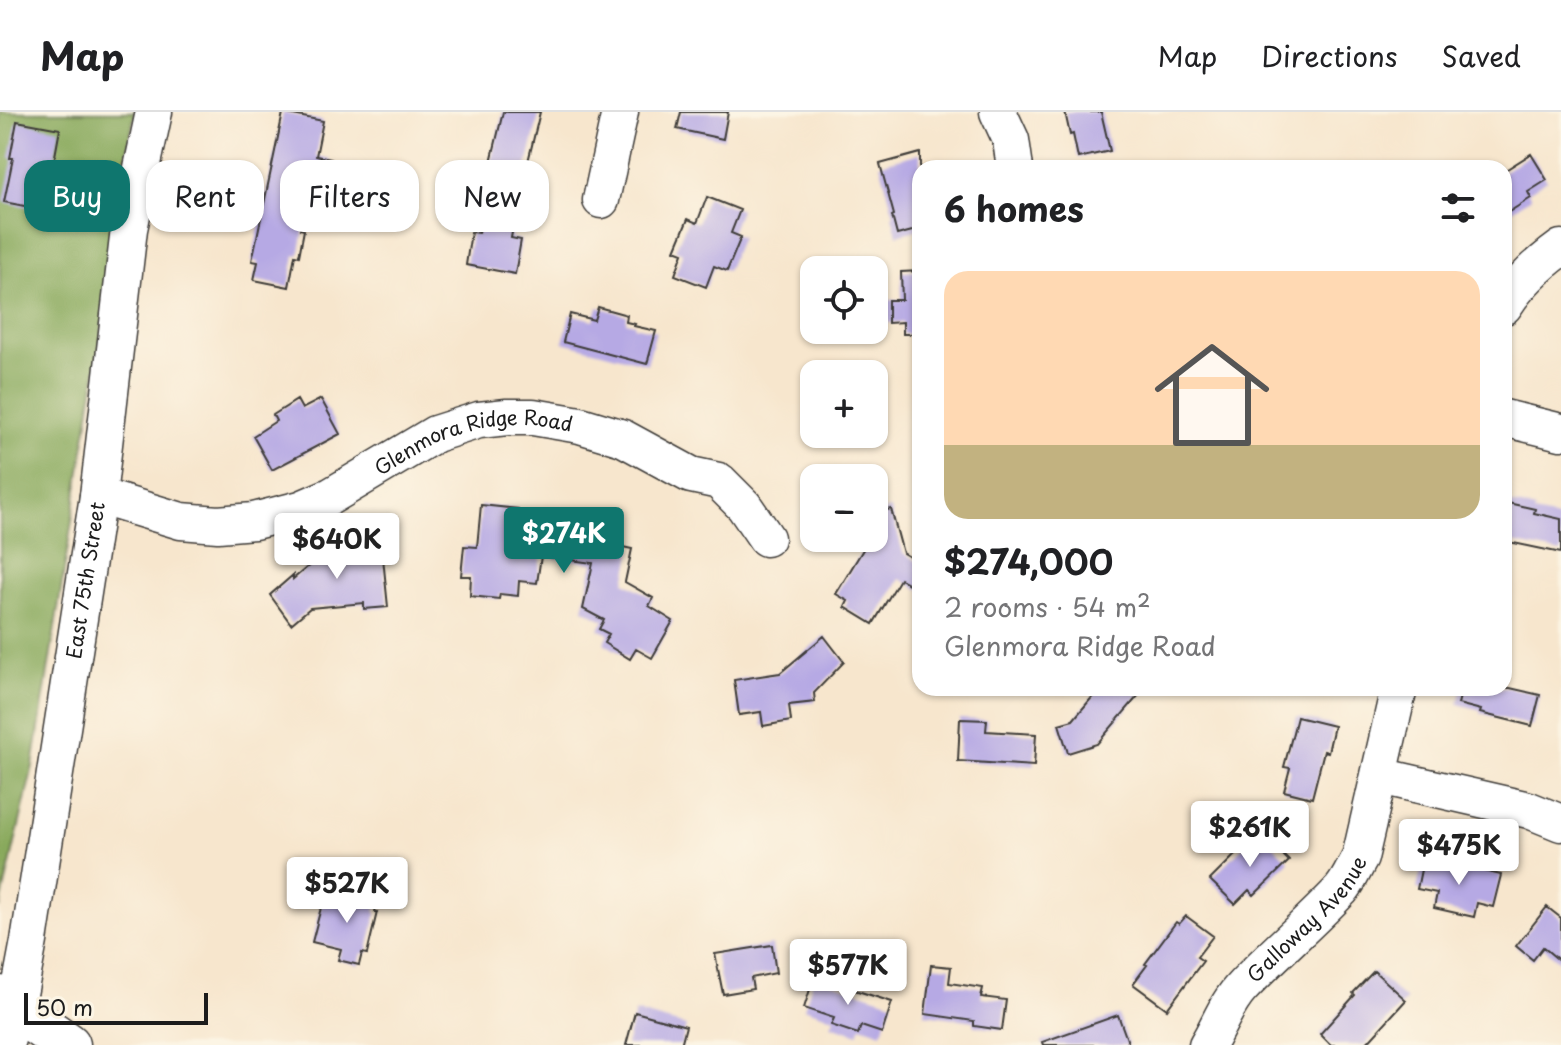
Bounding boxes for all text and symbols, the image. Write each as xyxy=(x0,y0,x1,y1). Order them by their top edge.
text: Map xyxy=(40,27,124,84)
text: Map xyxy=(1158,34,1217,77)
text: Directions xyxy=(1261,34,1398,77)
text: Saved xyxy=(1442,34,1521,77)
chip: Buy xyxy=(24,160,130,232)
chip: Rent xyxy=(146,160,264,232)
chip: Filters xyxy=(280,160,419,232)
chip: New xyxy=(435,160,549,232)
text: 6 homes xyxy=(944,182,1084,234)
icon: filters xyxy=(1436,186,1480,230)
map controls xyxy=(800,256,888,552)
button: locate xyxy=(800,256,888,344)
icon: home xyxy=(1140,323,1284,467)
button: + xyxy=(800,360,888,448)
street label: Glenmora Ridge Road xyxy=(368,402,575,482)
button: − xyxy=(800,464,888,552)
street label: East 75th Street xyxy=(58,500,112,661)
pin: $274K xyxy=(508,507,620,575)
pin: $640K xyxy=(281,513,393,581)
text: $274K xyxy=(522,513,606,552)
text: $640K xyxy=(292,519,382,558)
text: $274,000 xyxy=(944,535,1113,587)
text: 2 rooms · 54 m² xyxy=(944,587,1151,626)
text: Glenmora Ridge Road xyxy=(944,626,1216,665)
pin: $261K xyxy=(1194,801,1306,869)
text: $261K xyxy=(1209,807,1291,846)
pin: $475K xyxy=(1403,819,1515,887)
text: $475K xyxy=(1417,825,1501,864)
street label: Galloway Avenue xyxy=(1240,850,1373,989)
pin: $527K xyxy=(291,857,403,925)
text: $527K xyxy=(305,863,389,902)
pin: $577K xyxy=(792,939,904,1007)
text: $577K xyxy=(808,945,888,984)
scale bar xyxy=(24,989,208,1025)
text: 50 m xyxy=(36,990,93,1023)

